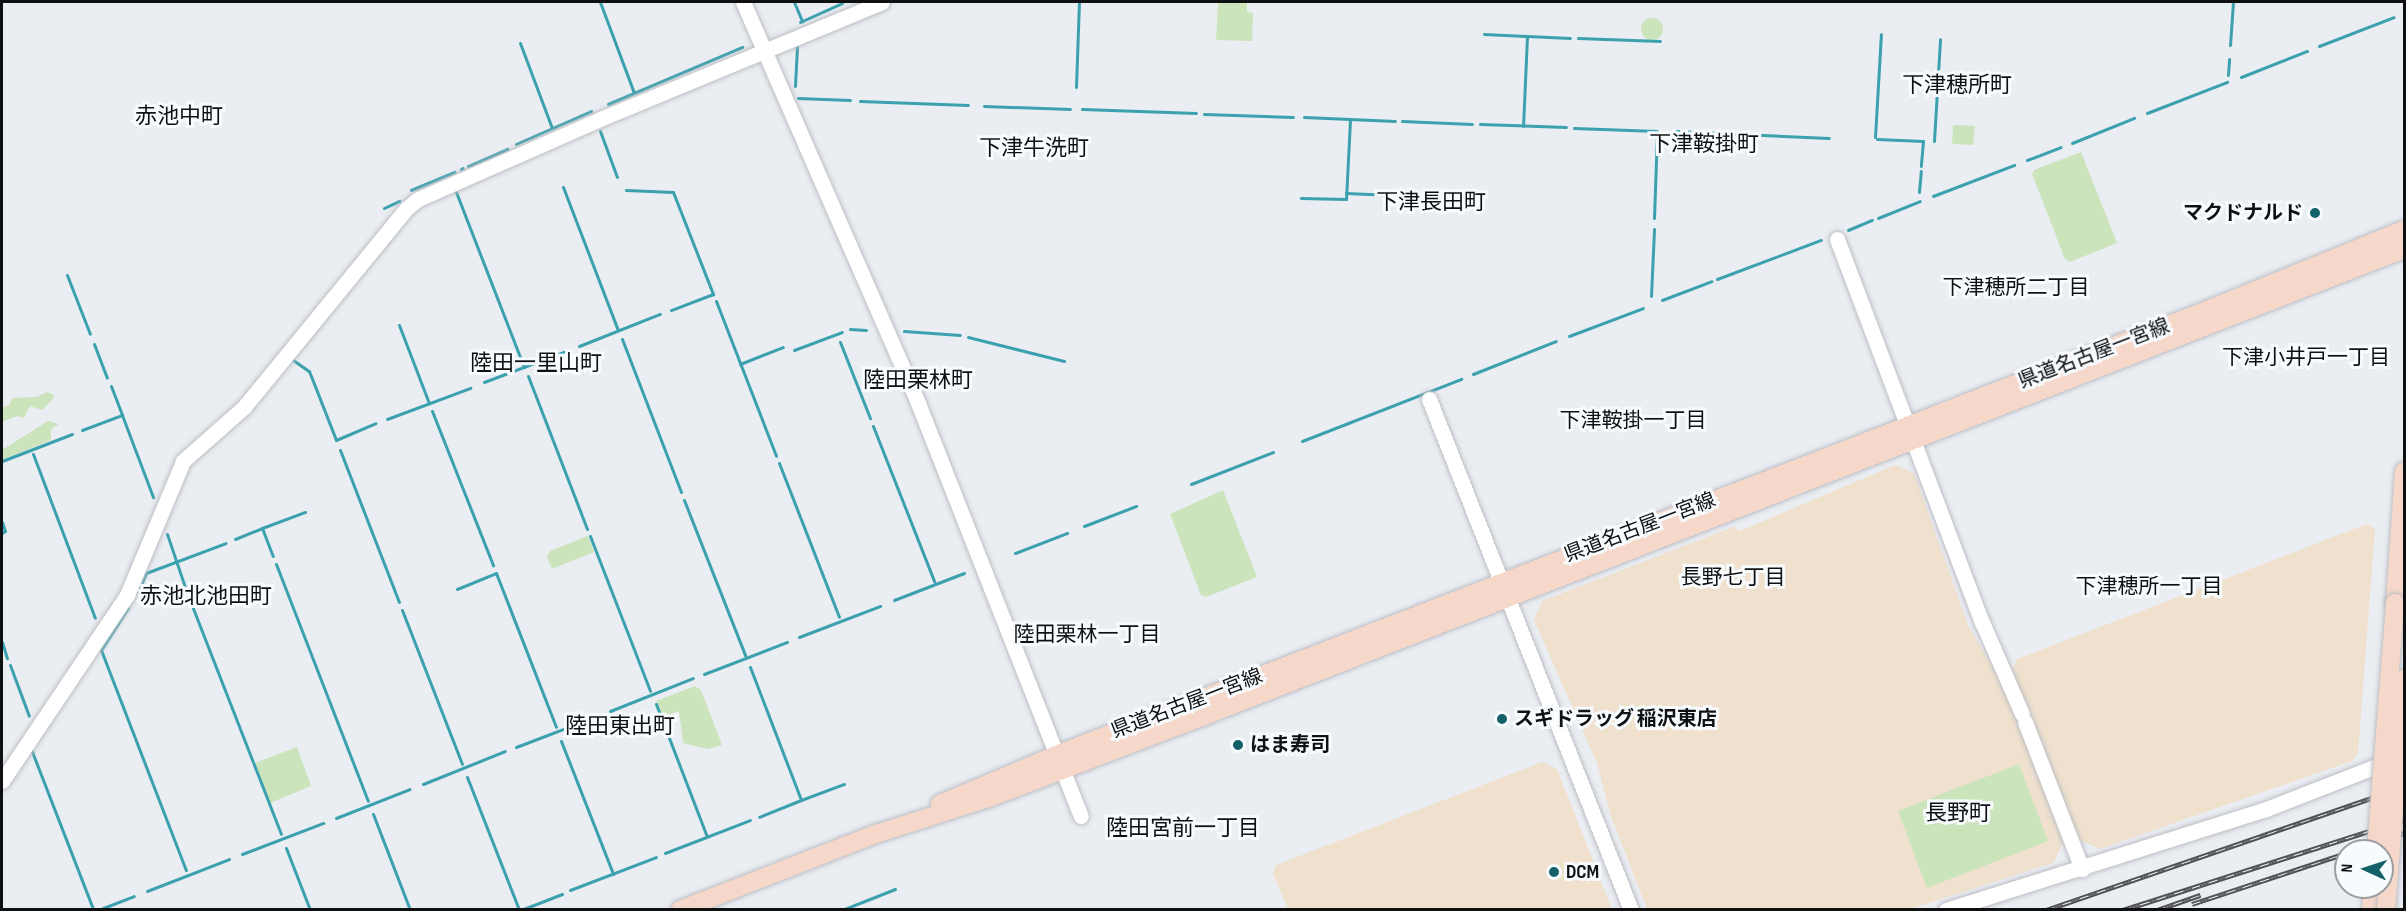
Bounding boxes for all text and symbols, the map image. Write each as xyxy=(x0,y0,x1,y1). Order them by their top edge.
district label: 下津穂所町 xyxy=(1902,73,2012,99)
district label: 赤池中町 xyxy=(135,104,223,130)
district label: 下津鞍掛町 xyxy=(1649,132,1759,158)
district label: 下津牛洗町 xyxy=(979,136,1089,162)
district label: 下津長田町 xyxy=(1376,190,1486,216)
place label: マクドナルド xyxy=(2183,201,2303,225)
marker: マクドナルド xyxy=(2308,206,2322,220)
district label: 下津穂所二丁目 xyxy=(1943,275,2089,301)
street label: 県道名古屋一宮線 xyxy=(2015,314,2173,394)
district label: 下津小井戸一丁目 xyxy=(2222,345,2390,371)
district label: 陸田一里山町 xyxy=(470,351,602,377)
district label: 陸田栗林町 xyxy=(863,368,973,394)
district label: 下津鞍掛一丁目 xyxy=(1560,408,1706,434)
street label: 県道名古屋一宮線 xyxy=(1561,488,1719,568)
district label: 長野七丁目 xyxy=(1681,565,1785,591)
district label: 下津穂所一丁目 xyxy=(2076,574,2222,600)
district label: 赤池北池田町 xyxy=(140,584,272,610)
district label: 陸田栗林一丁目 xyxy=(1014,622,1160,648)
street label: 県道名古屋一宮線 xyxy=(1108,664,1266,744)
place label: スギドラッグ 稲沢東店 xyxy=(1514,707,1717,731)
marker: スギドラッグ 稲沢東店 xyxy=(1495,712,1509,726)
district label: 陸田東出町 xyxy=(565,714,675,740)
place label: はま寿司 xyxy=(1250,733,1330,757)
marker: はま寿司 xyxy=(1231,738,1245,752)
district label: 長野町 xyxy=(1925,801,1991,827)
district label: 陸田宮前一丁目 xyxy=(1106,816,1260,842)
north arrow xyxy=(2334,839,2394,899)
place label: DCM xyxy=(1566,860,1599,884)
text: N xyxy=(2338,863,2357,873)
marker: DCM xyxy=(1547,865,1561,879)

